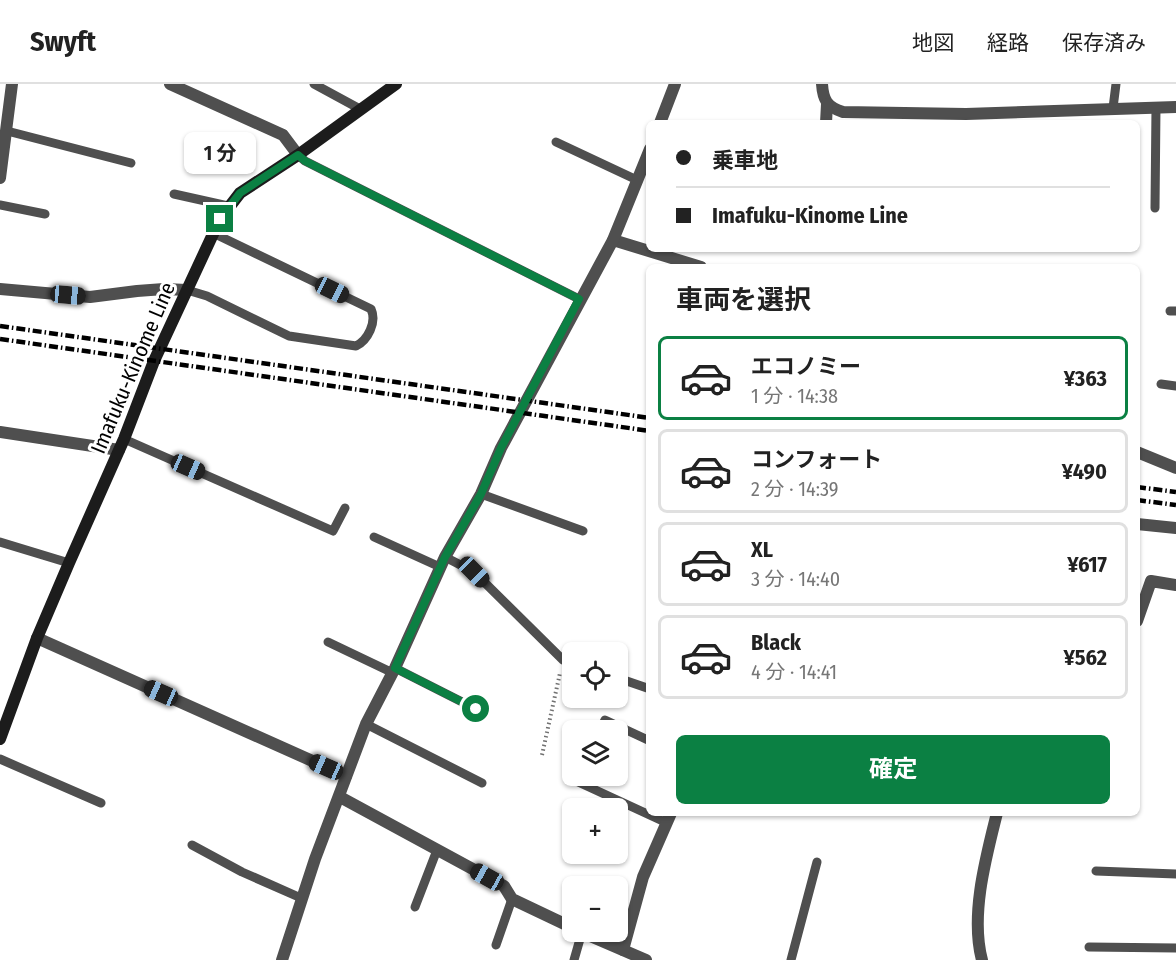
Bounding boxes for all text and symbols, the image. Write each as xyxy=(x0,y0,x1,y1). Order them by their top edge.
text: Swyft xyxy=(30,25,96,58)
text: 地図 xyxy=(912,30,954,56)
text: 経路 xyxy=(987,30,1029,56)
text: 保存済み xyxy=(1062,30,1146,56)
callout: 1 分 xyxy=(184,132,256,174)
text: 1 分 xyxy=(204,141,236,165)
text: 乗車地 xyxy=(712,147,778,174)
text: Imafuku-Kinome Line xyxy=(712,202,908,229)
route end xyxy=(206,205,233,232)
car xyxy=(312,274,352,306)
street label: Imafuku-Kinome Line xyxy=(85,278,181,458)
car xyxy=(49,284,87,306)
text: 車両を選択 xyxy=(676,284,811,316)
icon: car xyxy=(679,351,733,405)
text: エコノミー xyxy=(751,353,861,380)
text: ¥363 xyxy=(1064,365,1107,392)
text: 1 分 · 14:38 xyxy=(751,384,838,408)
icon: car xyxy=(679,444,733,498)
text: コンフォート xyxy=(751,446,882,473)
car xyxy=(168,451,208,483)
text: ¥490 xyxy=(1062,458,1107,485)
text: 2 分 · 14:39 xyxy=(751,477,839,501)
text: XL xyxy=(751,536,773,563)
icon: car xyxy=(679,537,733,591)
text: ¥617 xyxy=(1067,551,1107,578)
car xyxy=(455,553,493,591)
text: 3 分 · 14:40 xyxy=(751,567,840,591)
text: Black xyxy=(751,629,801,656)
icon: car xyxy=(679,630,733,684)
map controls xyxy=(562,642,628,942)
button: locate xyxy=(562,642,628,708)
text: ¥562 xyxy=(1064,644,1107,671)
text: 4 分 · 14:41 xyxy=(751,660,837,684)
car xyxy=(141,677,181,709)
route start xyxy=(462,695,489,722)
button: layers xyxy=(562,720,628,786)
button: 確定 xyxy=(676,735,1110,804)
car xyxy=(306,751,346,783)
button: + xyxy=(562,798,628,864)
car xyxy=(467,860,507,894)
button: − xyxy=(562,876,628,942)

